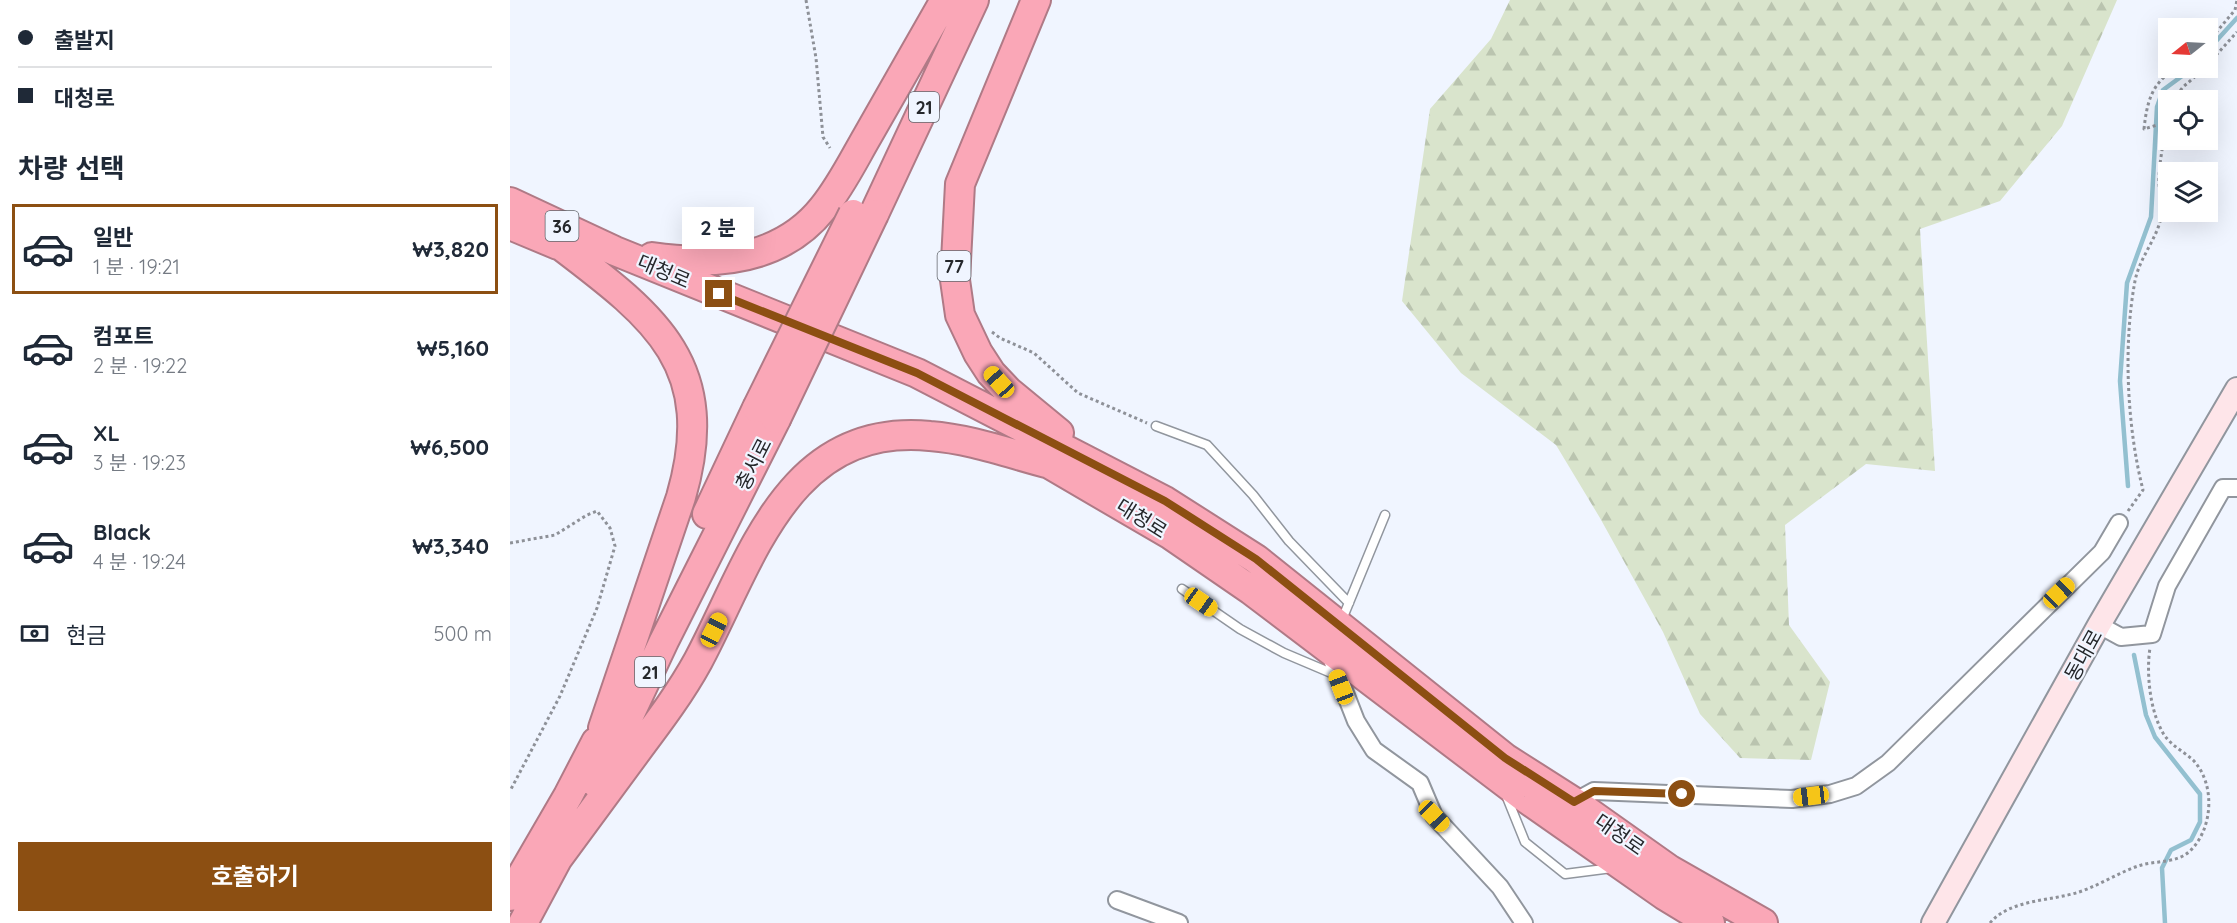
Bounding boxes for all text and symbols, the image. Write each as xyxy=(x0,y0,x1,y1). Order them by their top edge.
north arrow xyxy=(2158,18,2218,78)
map controls xyxy=(2158,18,2218,222)
text: 출발지 xyxy=(54,26,115,54)
text: 대청로 xyxy=(54,84,115,112)
button: locate xyxy=(2158,90,2218,150)
road number: 21 xyxy=(909,92,939,122)
text: 차량 선택 xyxy=(18,151,125,185)
button: layers xyxy=(2158,162,2218,222)
callout: 2 분 xyxy=(683,207,755,249)
road number: 36 xyxy=(546,211,578,241)
text: 2 분 xyxy=(700,215,736,240)
icon: car xyxy=(21,222,75,276)
text: 일반 xyxy=(93,223,133,251)
text: ₩3,820 xyxy=(412,235,489,263)
street label: 대청로 xyxy=(634,249,694,293)
road number: 77 xyxy=(938,251,970,281)
text: 1 분 · 19:21 xyxy=(93,254,180,279)
route end xyxy=(705,280,732,307)
icon: car xyxy=(21,321,75,375)
text: 컴포트 xyxy=(93,322,154,350)
text: ₩5,160 xyxy=(417,334,489,362)
text: 2 분 · 19:22 xyxy=(93,353,187,378)
car xyxy=(980,363,1018,401)
text: XL xyxy=(93,419,120,447)
icon: car xyxy=(21,420,75,474)
text: ₩6,500 xyxy=(410,433,489,461)
street label: 충서로 xyxy=(729,434,777,494)
text: 3 분 · 19:23 xyxy=(93,450,186,475)
street label: 대청로 xyxy=(1112,493,1172,543)
text: Black xyxy=(93,518,151,546)
icon: car xyxy=(21,519,75,573)
text: ₩3,340 xyxy=(412,532,489,560)
text: 4 분 · 19:24 xyxy=(93,549,186,574)
car xyxy=(2040,574,2078,612)
car xyxy=(1181,584,1221,620)
car xyxy=(698,610,730,650)
icon: cash xyxy=(18,617,51,650)
text: 현금 xyxy=(66,621,106,649)
text: 500 m xyxy=(434,621,492,646)
street label: 동대로 xyxy=(2059,625,2107,685)
road number: 21 xyxy=(635,657,665,687)
car xyxy=(1326,667,1356,707)
route start xyxy=(1668,780,1695,807)
car xyxy=(1792,785,1830,807)
car xyxy=(1415,797,1453,835)
street label: 대청로 xyxy=(1590,808,1650,860)
button: 호출하기 xyxy=(18,842,492,911)

